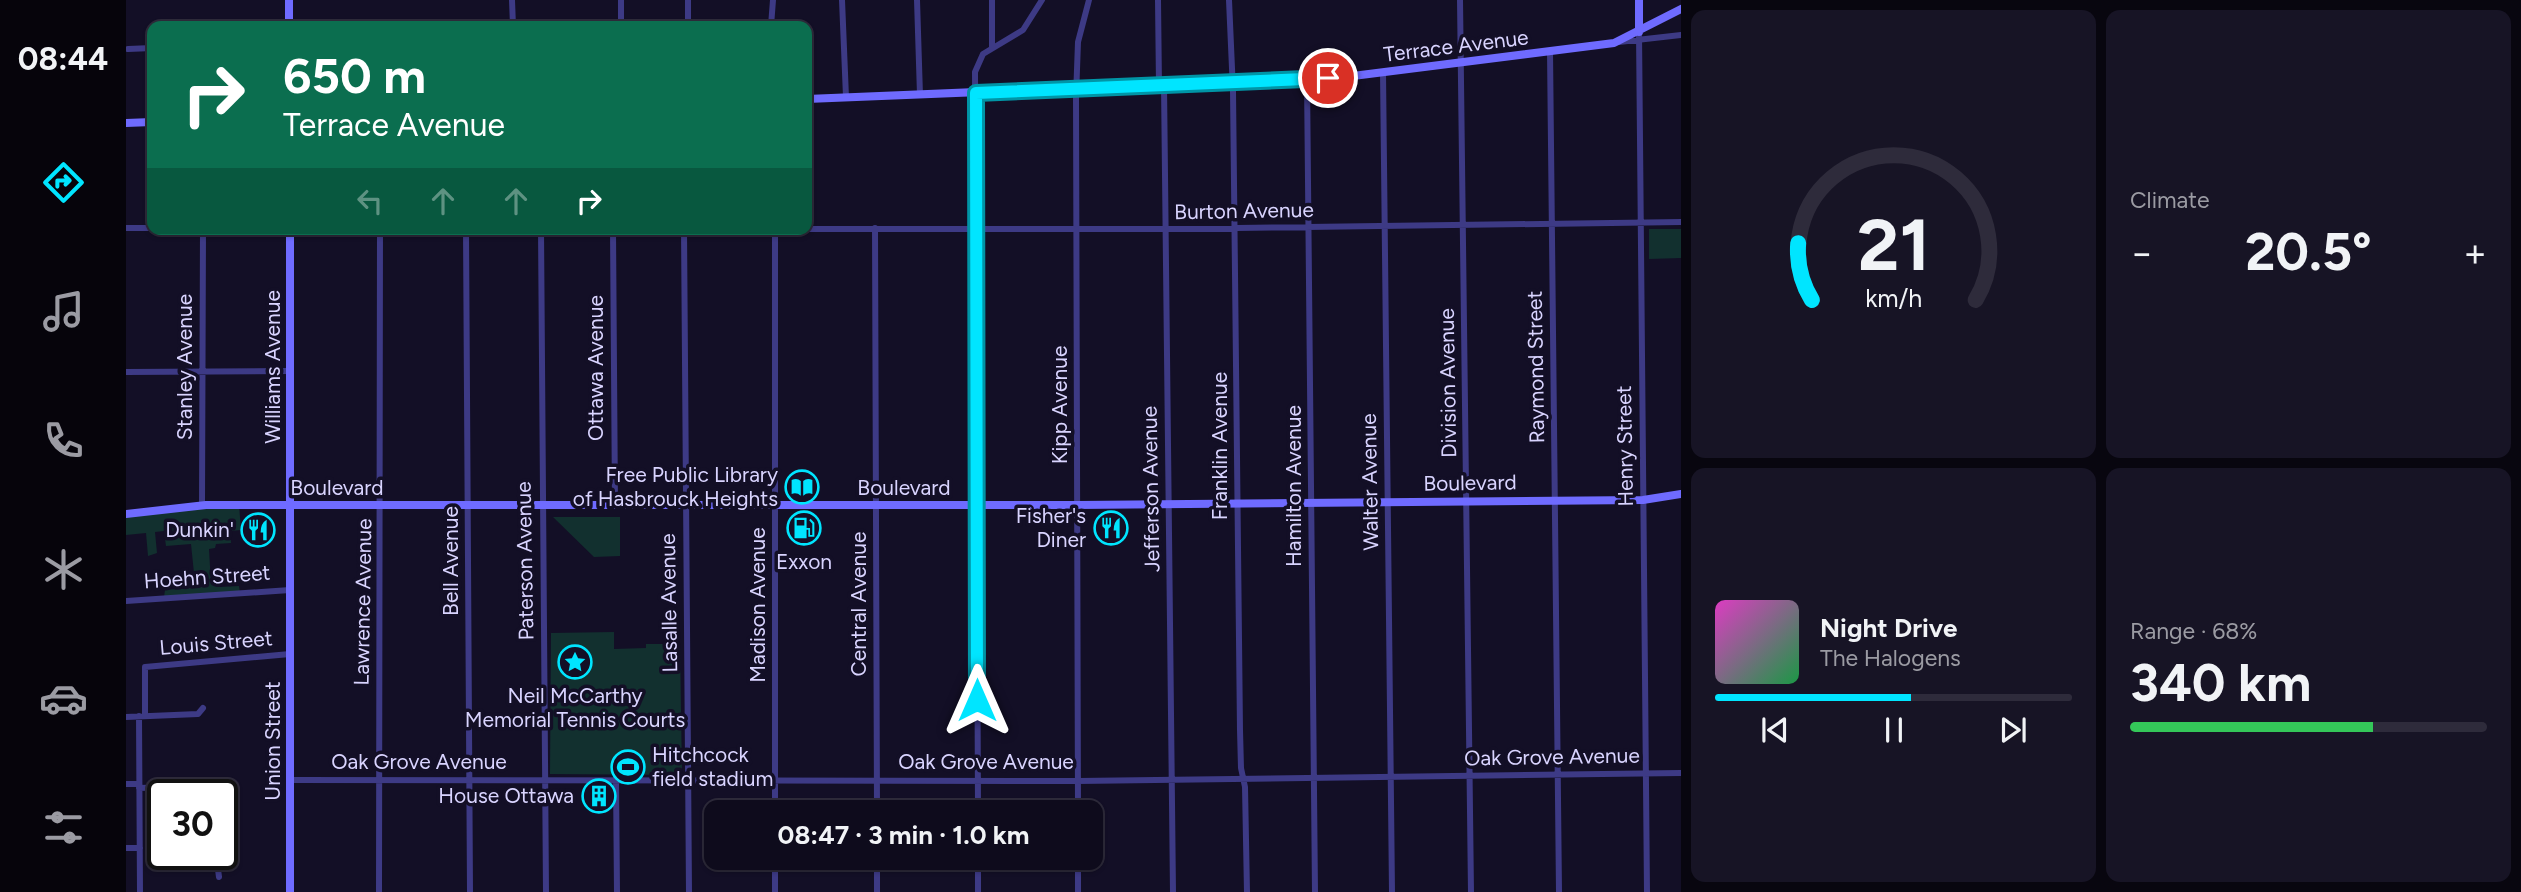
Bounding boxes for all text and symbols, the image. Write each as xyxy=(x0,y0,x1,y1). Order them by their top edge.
street label: Terrace Avenue xyxy=(1382,24,1530,67)
text: 08:44 xyxy=(18,40,108,78)
text: 650 m xyxy=(283,46,426,105)
pin xyxy=(1298,48,1358,108)
icon: right xyxy=(168,49,259,140)
icon: arrive xyxy=(1309,59,1347,97)
text: Terrace Avenue xyxy=(283,106,505,144)
icon: directions xyxy=(39,158,88,207)
icon: left xyxy=(351,182,389,220)
icon: ahead xyxy=(424,182,462,220)
icon: ahead xyxy=(497,182,535,220)
icon: right xyxy=(570,182,608,220)
text: Climate xyxy=(2130,186,2209,214)
street label: Burton Avenue xyxy=(1174,197,1314,224)
text: 21 xyxy=(1857,201,1930,288)
text: 20.5° xyxy=(2245,221,2372,283)
text: − xyxy=(2130,230,2154,276)
text: + xyxy=(2463,230,2487,276)
text: km/h xyxy=(1865,283,1922,313)
icon: music xyxy=(39,287,88,336)
street label: Williams Avenue xyxy=(260,290,285,444)
street label: Raymond Street xyxy=(1522,290,1549,444)
street label: Stanley Avenue xyxy=(172,294,197,440)
street label: Ottawa Avenue xyxy=(583,295,608,441)
street label: Division Avenue xyxy=(1434,308,1461,458)
street label: Kipp Avenue xyxy=(1047,346,1072,464)
street label: Franklin Avenue xyxy=(1207,372,1232,520)
street label: Henry Street xyxy=(1611,385,1638,507)
street label: Hamilton Avenue xyxy=(1281,405,1306,567)
street label: Jefferson Avenue xyxy=(1137,406,1164,572)
street label: Walter Avenue xyxy=(1356,413,1383,551)
icon: phone xyxy=(39,416,88,465)
place label: Free Public Library of Hasbrouck Heights xyxy=(573,462,778,511)
library icon: Free Public Library of Hasbrouck Heights xyxy=(783,468,821,506)
street label: Boulevard xyxy=(1423,469,1517,496)
street label: Boulevard xyxy=(290,475,384,500)
street label: Boulevard xyxy=(857,475,951,500)
street label: Paterson Avenue xyxy=(511,481,538,641)
place label: Fisher's Diner xyxy=(1016,503,1086,552)
street label: Bell Avenue xyxy=(438,506,463,616)
fuel station icon: Exxon xyxy=(785,509,823,547)
restaurant icon: Fisher's Diner xyxy=(1092,509,1130,547)
restaurant icon: Dunkin' xyxy=(239,511,277,549)
place label: Dunkin' xyxy=(165,517,234,542)
street label: Lawrence Avenue xyxy=(349,518,376,686)
street label: Madison Avenue xyxy=(745,527,770,683)
street label: Central Avenue xyxy=(846,532,871,676)
street label: Lasalle Avenue xyxy=(655,533,682,673)
icon: climate xyxy=(39,545,88,594)
place label: Exxon xyxy=(776,549,832,574)
street label: Hoehn Street xyxy=(143,560,271,593)
text: Night Drive xyxy=(1820,612,1957,644)
text: Range · 68% xyxy=(2130,617,2257,645)
street label: Louis Street xyxy=(158,625,274,660)
place icon: Neil McCarthy Memorial Tennis Courts xyxy=(556,643,594,681)
text: The Halogens xyxy=(1820,644,1961,672)
text: 340 km xyxy=(2130,652,2311,714)
position arrow xyxy=(940,663,1014,737)
icon: car xyxy=(39,674,88,723)
street label: Union Street xyxy=(260,681,285,801)
place label: Neil McCarthy Memorial Tennis Courts xyxy=(465,683,685,732)
icon: previous xyxy=(1756,711,1794,749)
icon: pause xyxy=(1875,711,1913,749)
icon: next xyxy=(1994,711,2032,749)
place label: Hitchcock field stadium xyxy=(652,742,773,791)
street label: Oak Grove Avenue xyxy=(1464,742,1640,771)
sports icon: Hitchcock field stadium xyxy=(609,748,647,786)
street label: Oak Grove Avenue xyxy=(331,749,507,774)
street label: Oak Grove Avenue xyxy=(898,749,1074,774)
building icon: House Ottawa xyxy=(580,777,618,815)
speed limit sign: 30 xyxy=(147,779,238,870)
place label: House Ottawa xyxy=(438,783,574,808)
icon: filters xyxy=(39,803,88,852)
text: 08:47 · 3 min · 1.0 km xyxy=(778,819,1029,851)

